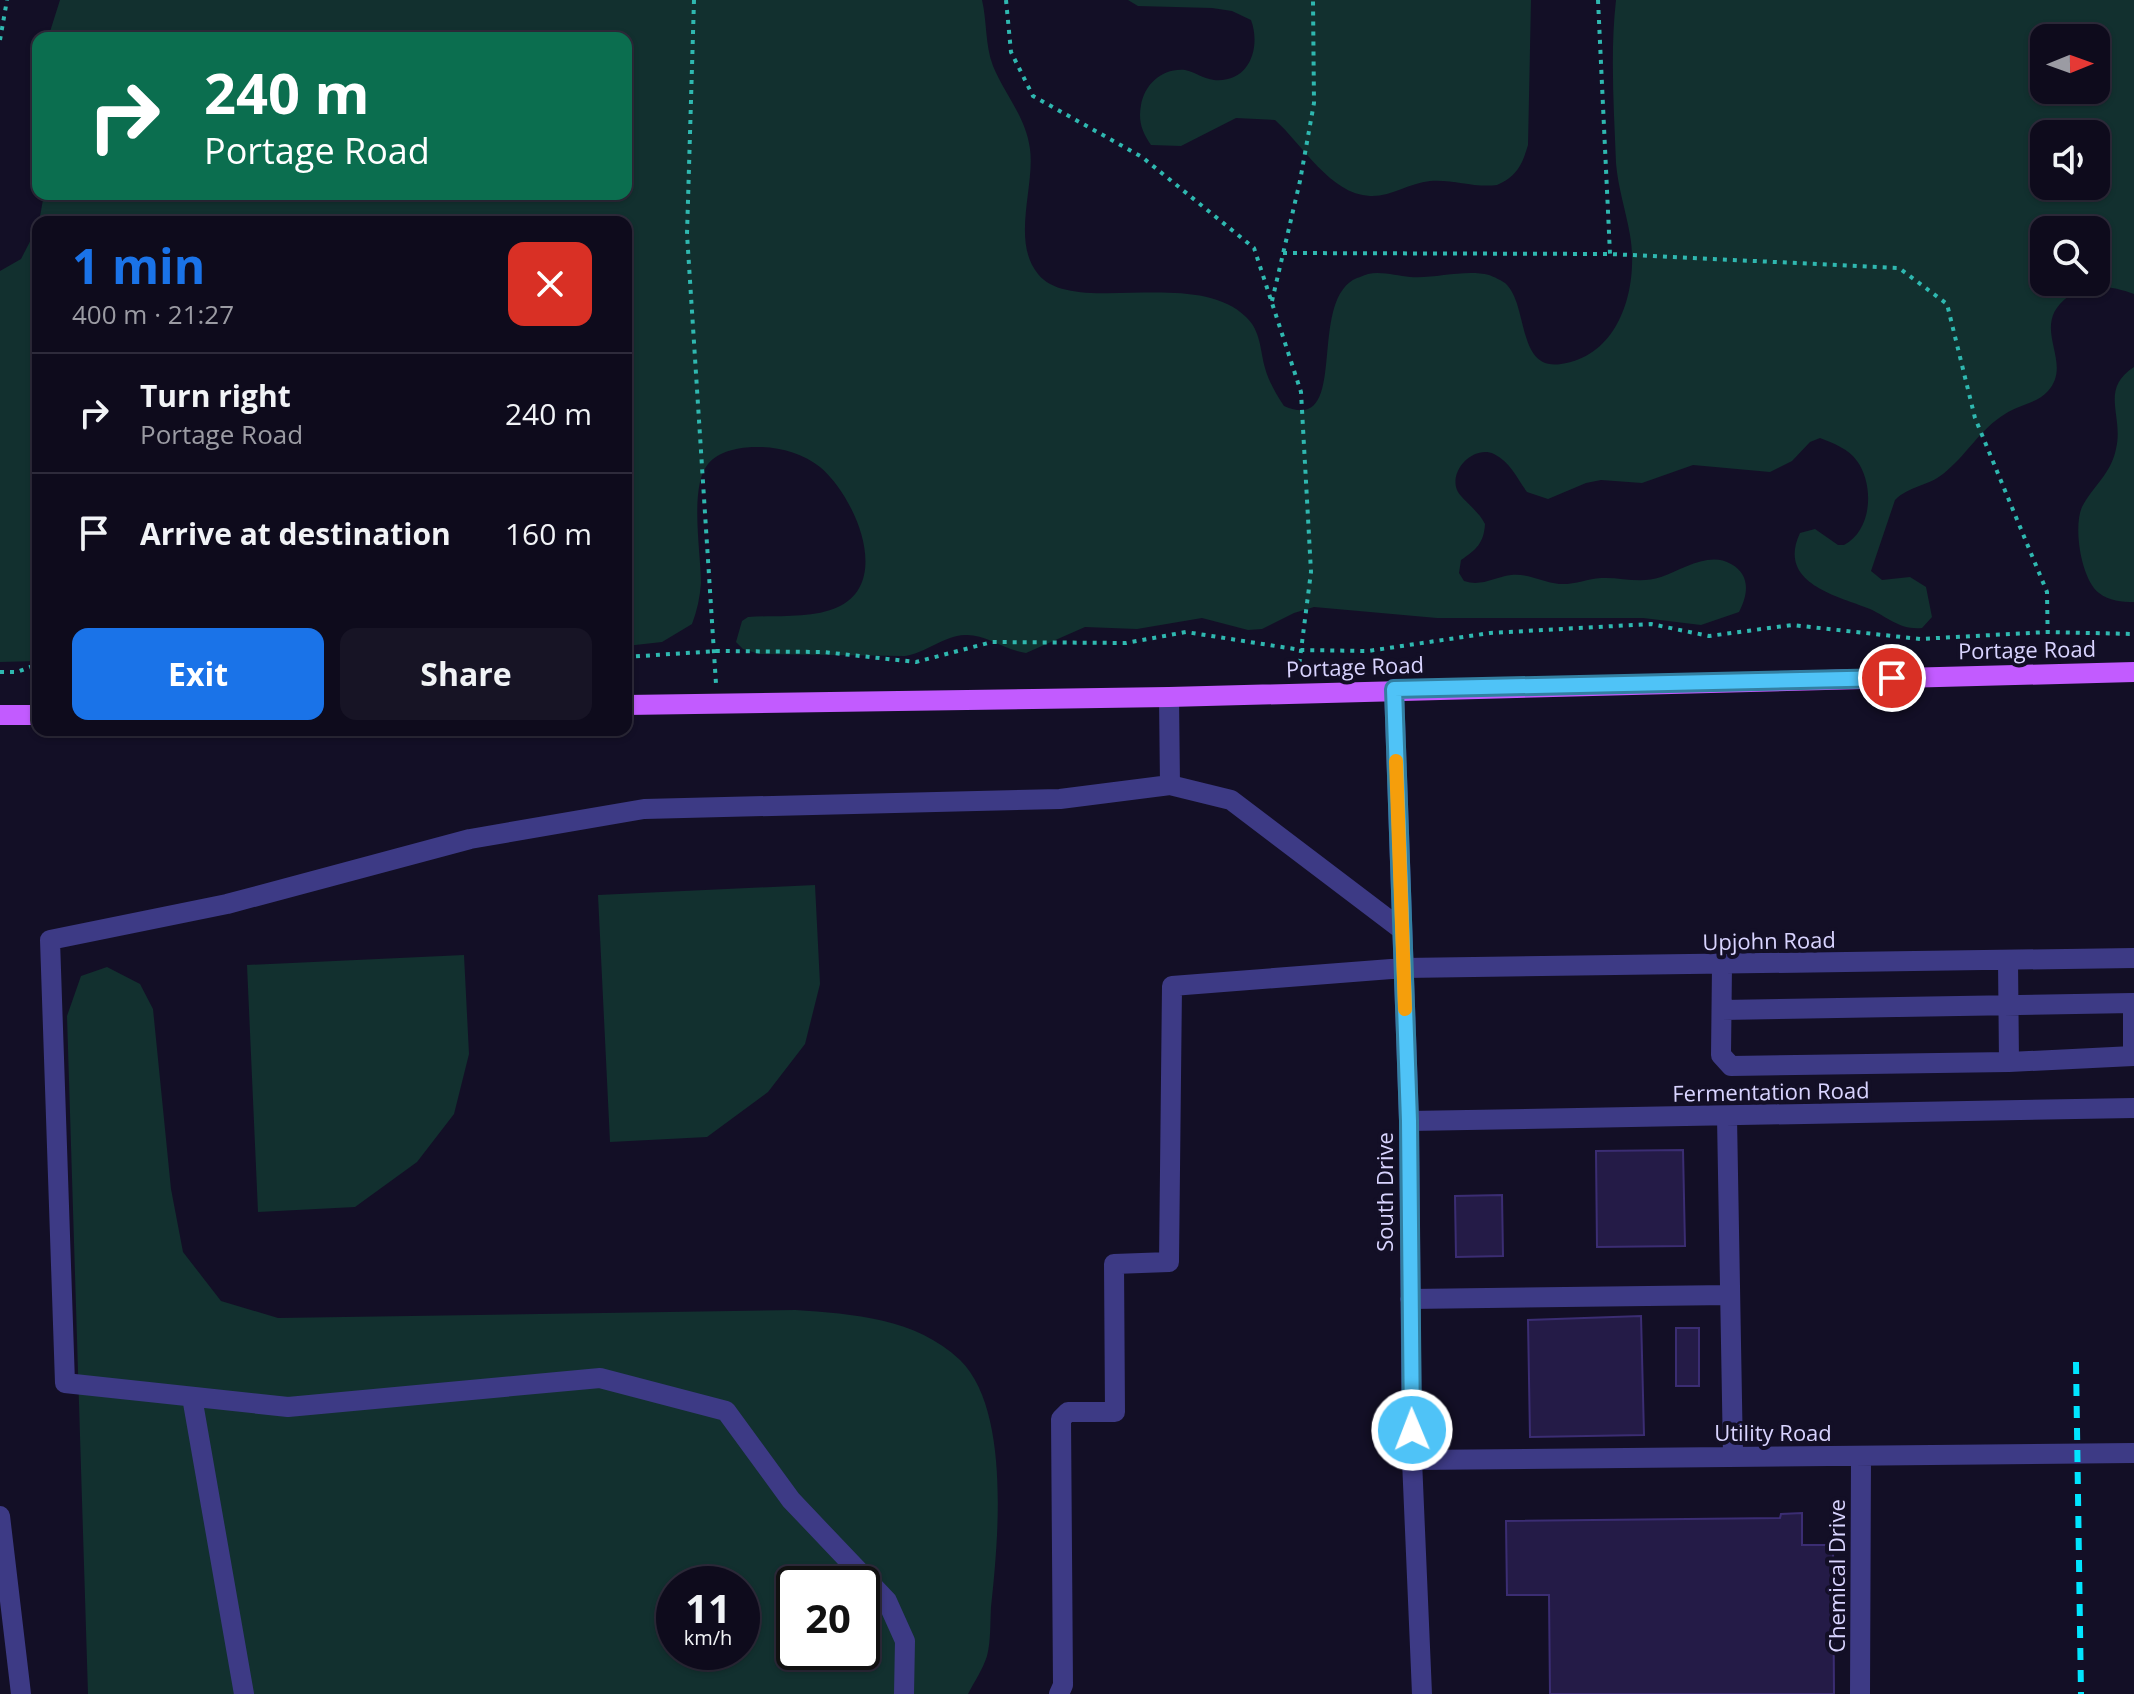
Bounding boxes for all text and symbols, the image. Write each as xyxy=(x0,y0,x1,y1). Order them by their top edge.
north arrow xyxy=(2030,24,2110,104)
map controls xyxy=(2030,24,2110,296)
text: 240 m xyxy=(204,54,370,130)
icon: right xyxy=(72,64,176,168)
button: sound xyxy=(2030,120,2110,200)
text: Portage Road xyxy=(204,126,430,175)
button: search xyxy=(2030,216,2110,296)
text: 1 min xyxy=(72,233,205,298)
button: close xyxy=(508,242,592,326)
text: 400 m · 21:27 xyxy=(72,296,234,332)
text: Turn right xyxy=(140,375,291,416)
icon: right xyxy=(72,391,116,435)
text: 240 m xyxy=(505,393,592,434)
text: Portage Road xyxy=(140,416,303,452)
icon: arrive xyxy=(72,511,116,555)
text: Arrive at destination xyxy=(140,513,451,554)
text: 160 m xyxy=(505,513,592,554)
button: Exit xyxy=(72,628,324,720)
button: Share xyxy=(340,628,592,720)
street label: Portage Road xyxy=(1958,633,2096,665)
pin xyxy=(1858,644,1926,712)
street label: Portage Road xyxy=(1285,649,1424,683)
icon: arrive xyxy=(1870,656,1914,700)
street label: Upjohn Road xyxy=(1702,924,1836,956)
street label: Fermentation Road xyxy=(1672,1074,1870,1108)
street label: South Drive xyxy=(1369,1132,1399,1252)
position arrow xyxy=(1370,1388,1454,1472)
street label: Utility Road xyxy=(1714,1417,1832,1447)
street label: Chemical Drive xyxy=(1821,1499,1851,1653)
speed limit sign: 20 xyxy=(776,1566,880,1670)
text: 11 xyxy=(685,1580,731,1635)
text: km/h xyxy=(684,1624,732,1651)

